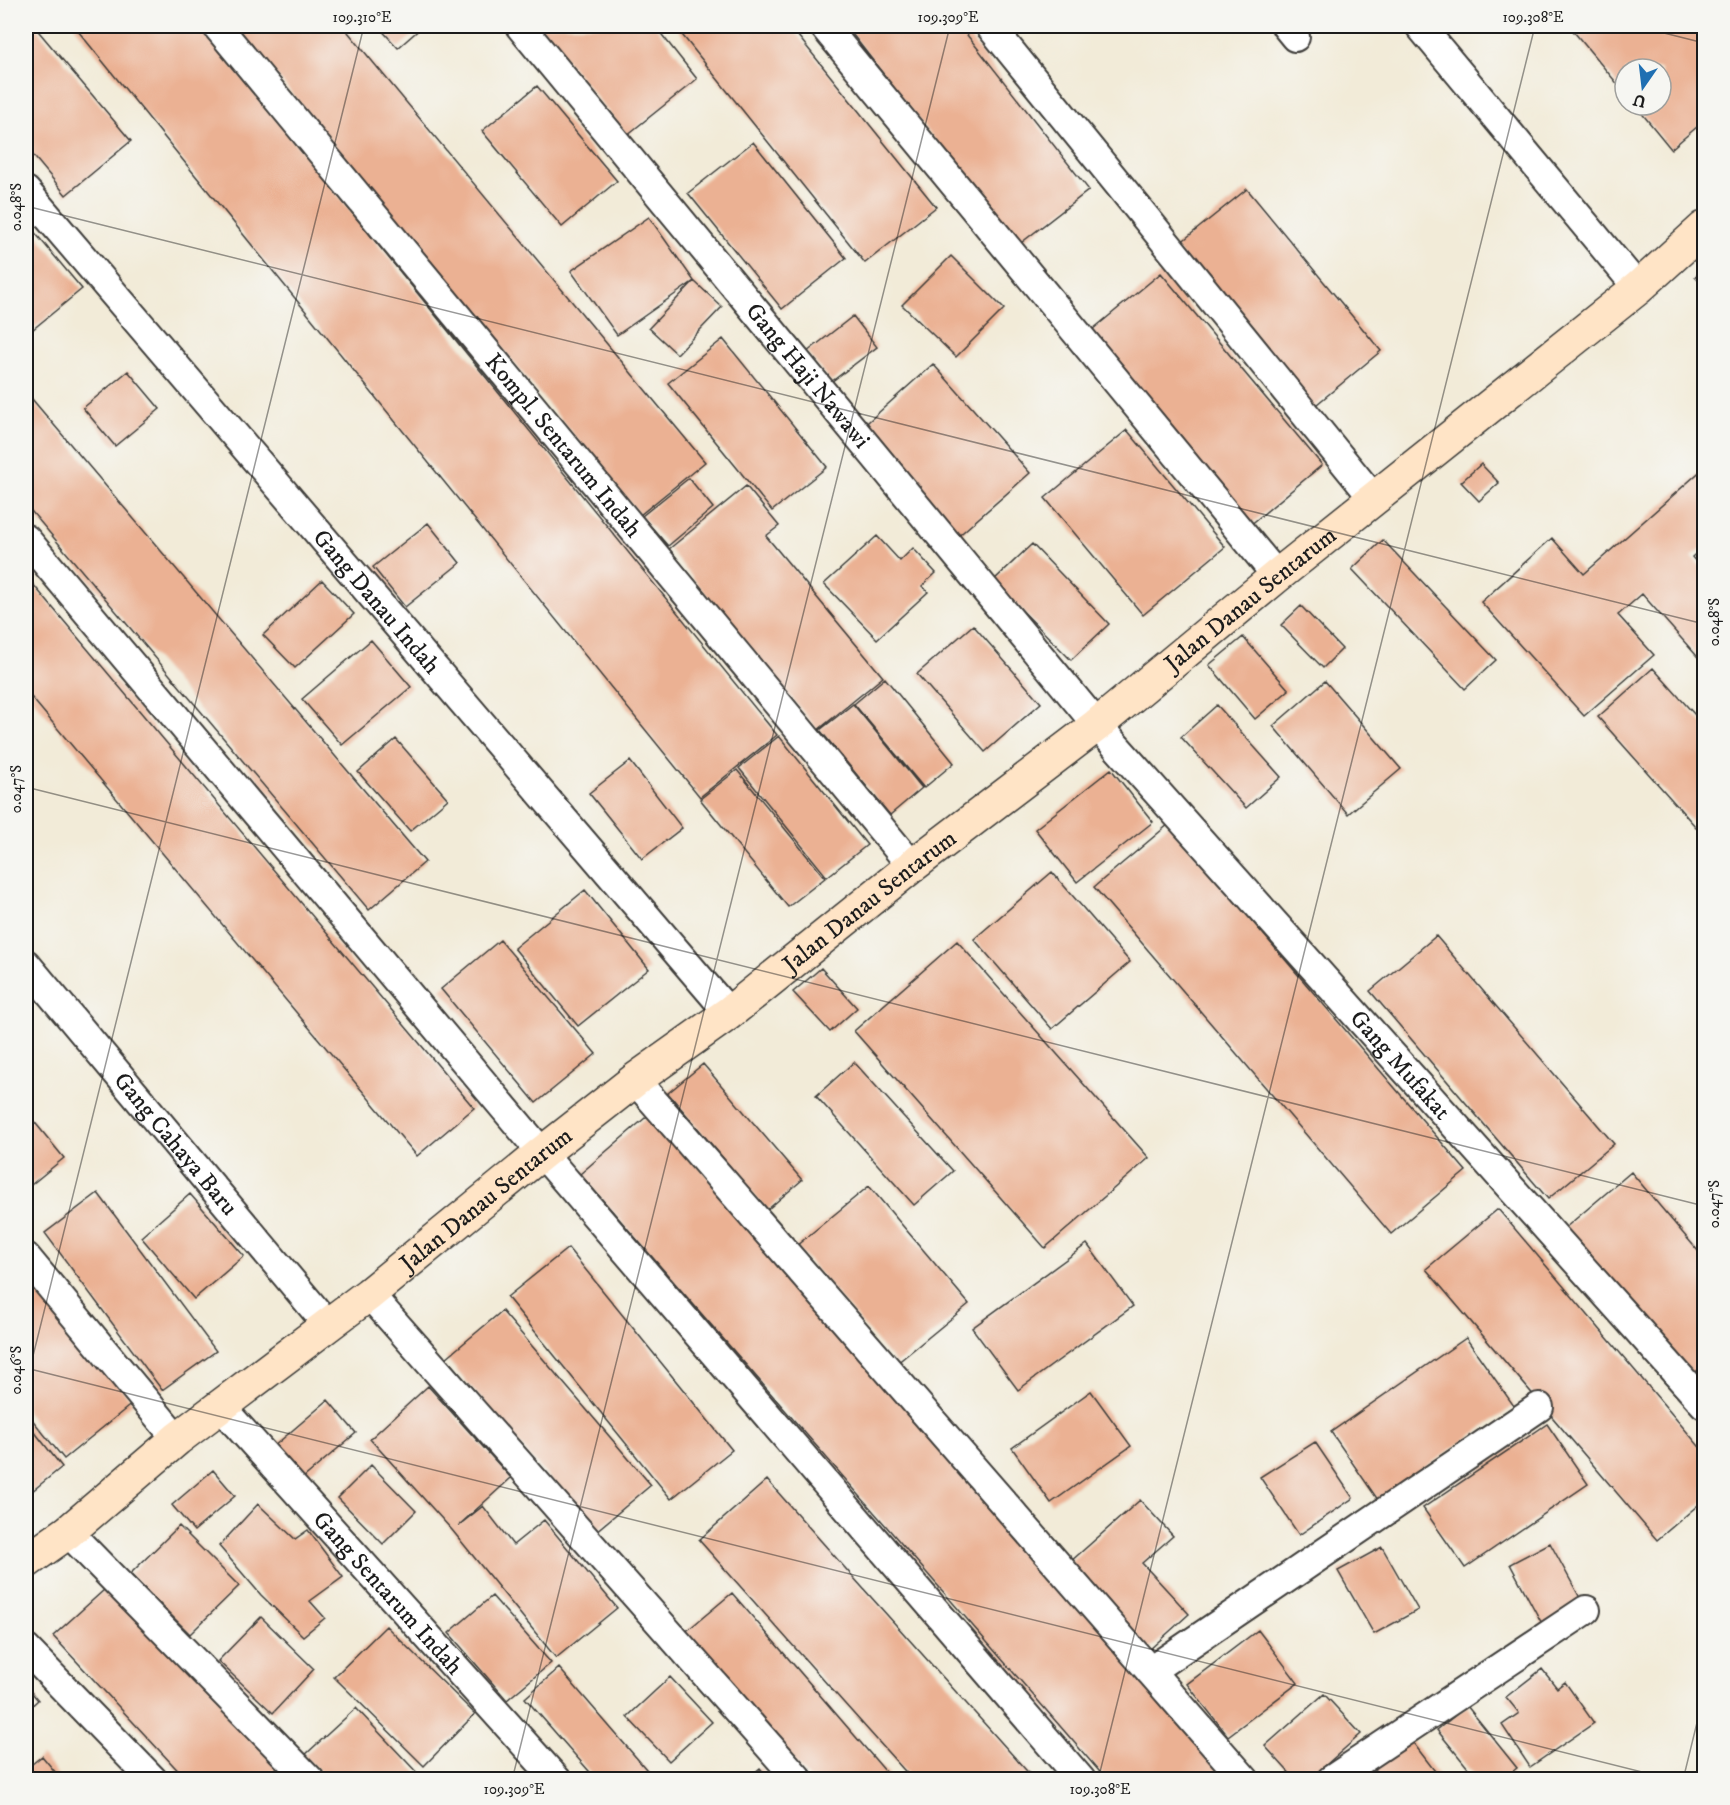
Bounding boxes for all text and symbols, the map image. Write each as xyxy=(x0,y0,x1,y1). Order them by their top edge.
text: 109.310°E xyxy=(332,8,392,27)
text: 109.309°E xyxy=(917,8,979,27)
text: 109.308°E xyxy=(1502,8,1564,27)
north arrow xyxy=(1613,57,1673,117)
text: U xyxy=(1631,89,1648,112)
text: 0.048°S xyxy=(7,183,26,231)
street label: Gang Haji Nawawi xyxy=(739,297,876,455)
street label: Kompl. Sentarum Indah xyxy=(478,348,648,544)
street label: Jalan Danau Sentarum xyxy=(1157,521,1343,680)
street label: Gang Danau Indah xyxy=(306,523,447,681)
text: 0.048°S xyxy=(1705,598,1724,646)
text: 0.047°S xyxy=(7,765,26,813)
street label: Jalan Danau Sentarum xyxy=(776,824,963,981)
street label: Gang Mufakat xyxy=(1343,1004,1457,1127)
street label: Gang Cahaya Baru xyxy=(107,1066,244,1222)
street label: Jalan Danau Sentarum xyxy=(393,1121,579,1280)
text: 0.047°S xyxy=(1705,1180,1724,1228)
text: 0.046°S xyxy=(7,1345,26,1394)
street label: Gang Sentarum Indah xyxy=(306,1505,469,1682)
text: 109.309°E xyxy=(483,1780,545,1799)
text: 109.308°E xyxy=(1069,1780,1131,1799)

